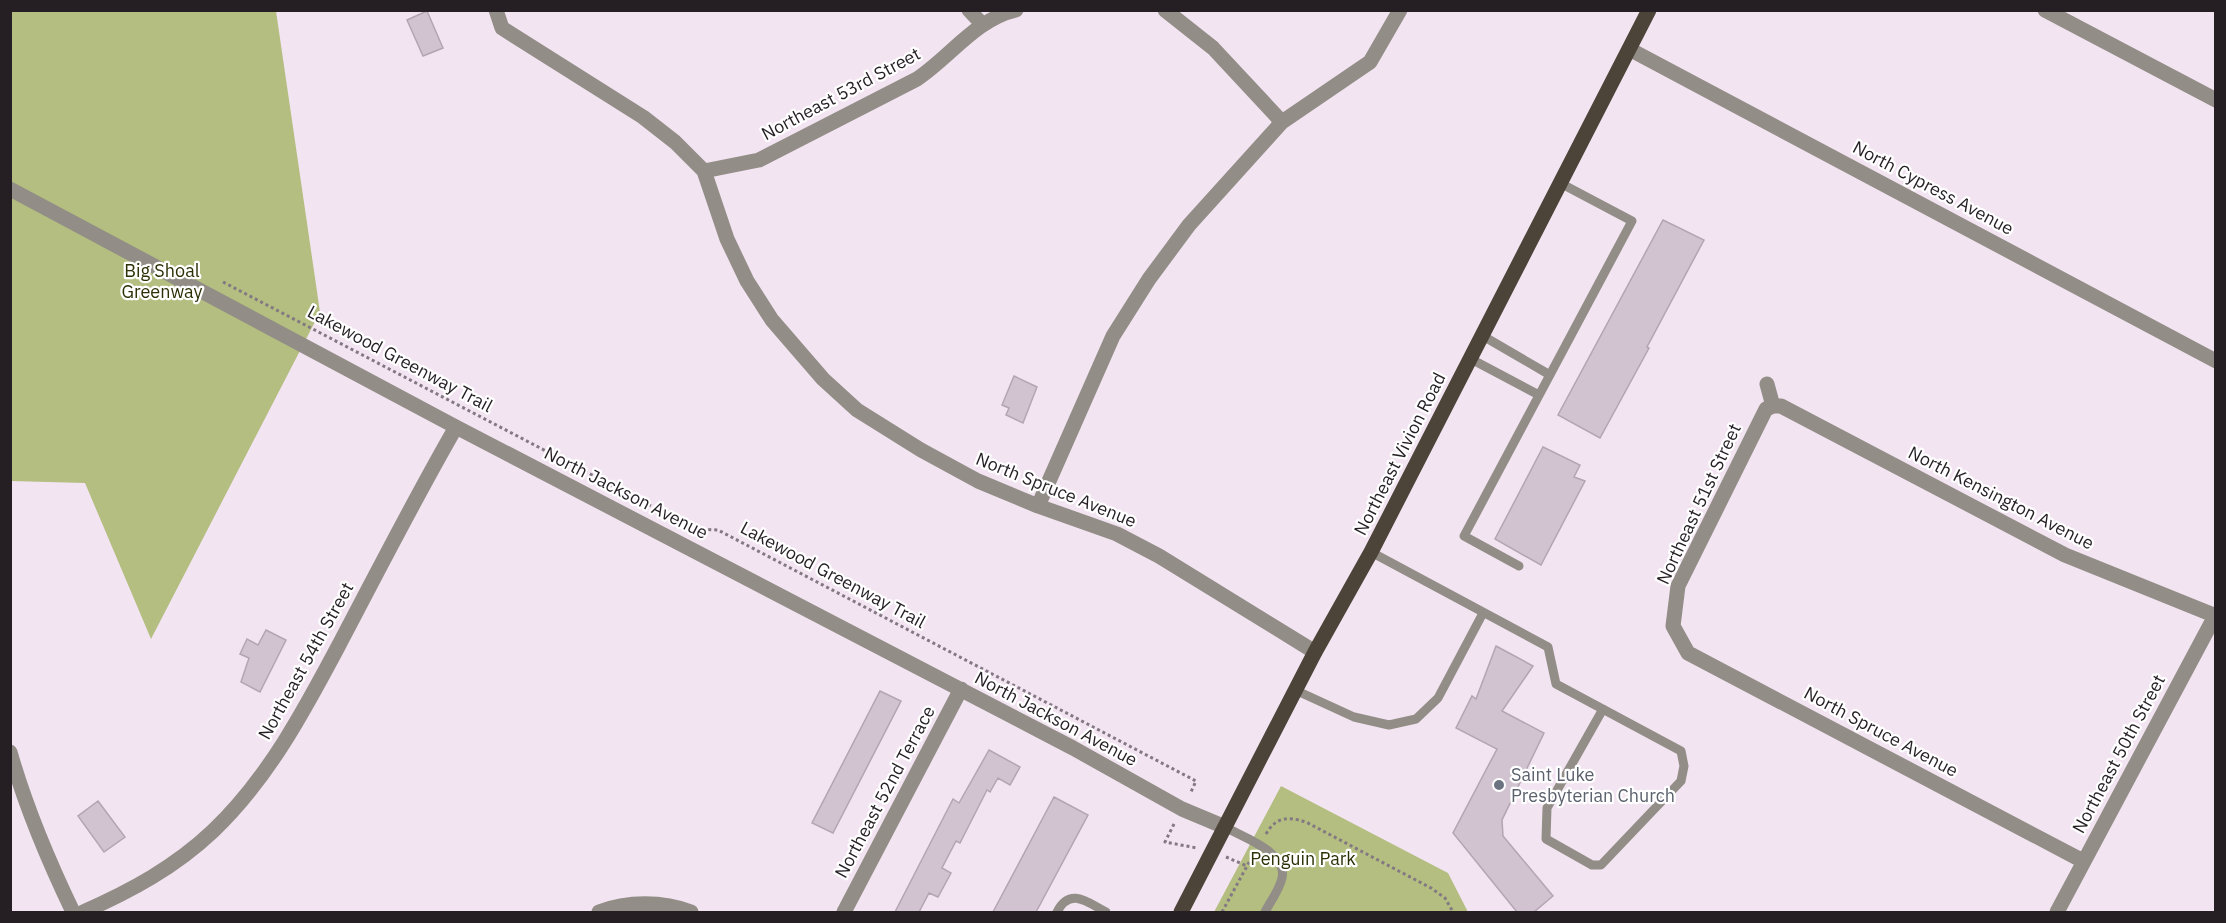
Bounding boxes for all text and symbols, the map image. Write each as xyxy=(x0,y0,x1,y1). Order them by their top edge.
street label: Northeast 53rd Street xyxy=(757,42,924,145)
street label: North Cypress Avenue xyxy=(1849,135,2018,240)
park label: Big Shoal Greenway xyxy=(121,259,203,303)
street label: Lakewood Greenway Trail xyxy=(304,300,497,417)
street label: Northeast Vivion Road xyxy=(1349,369,1451,539)
street label: Northeast 51st Street xyxy=(1651,420,1746,588)
street label: North Jackson Avenue xyxy=(540,441,712,544)
street label: North Kensington Avenue xyxy=(1905,441,2098,554)
street label: North Spruce Avenue xyxy=(973,447,1140,532)
street label: Lakewood Greenway Trail xyxy=(737,516,930,633)
street label: Northeast 54th Street xyxy=(253,578,358,744)
street label: North Jackson Avenue xyxy=(971,666,1142,771)
street label: Northeast 50th Street xyxy=(2067,670,2170,837)
street label: North Spruce Avenue xyxy=(1800,681,1962,782)
street label: Northeast 52nd Terrace xyxy=(829,702,940,882)
place label: Saint Luke Presbyterian Church xyxy=(1511,763,1675,807)
marker: Saint Luke Presbyterian Church xyxy=(1492,778,1506,792)
park label: Penguin Park xyxy=(1250,847,1356,870)

